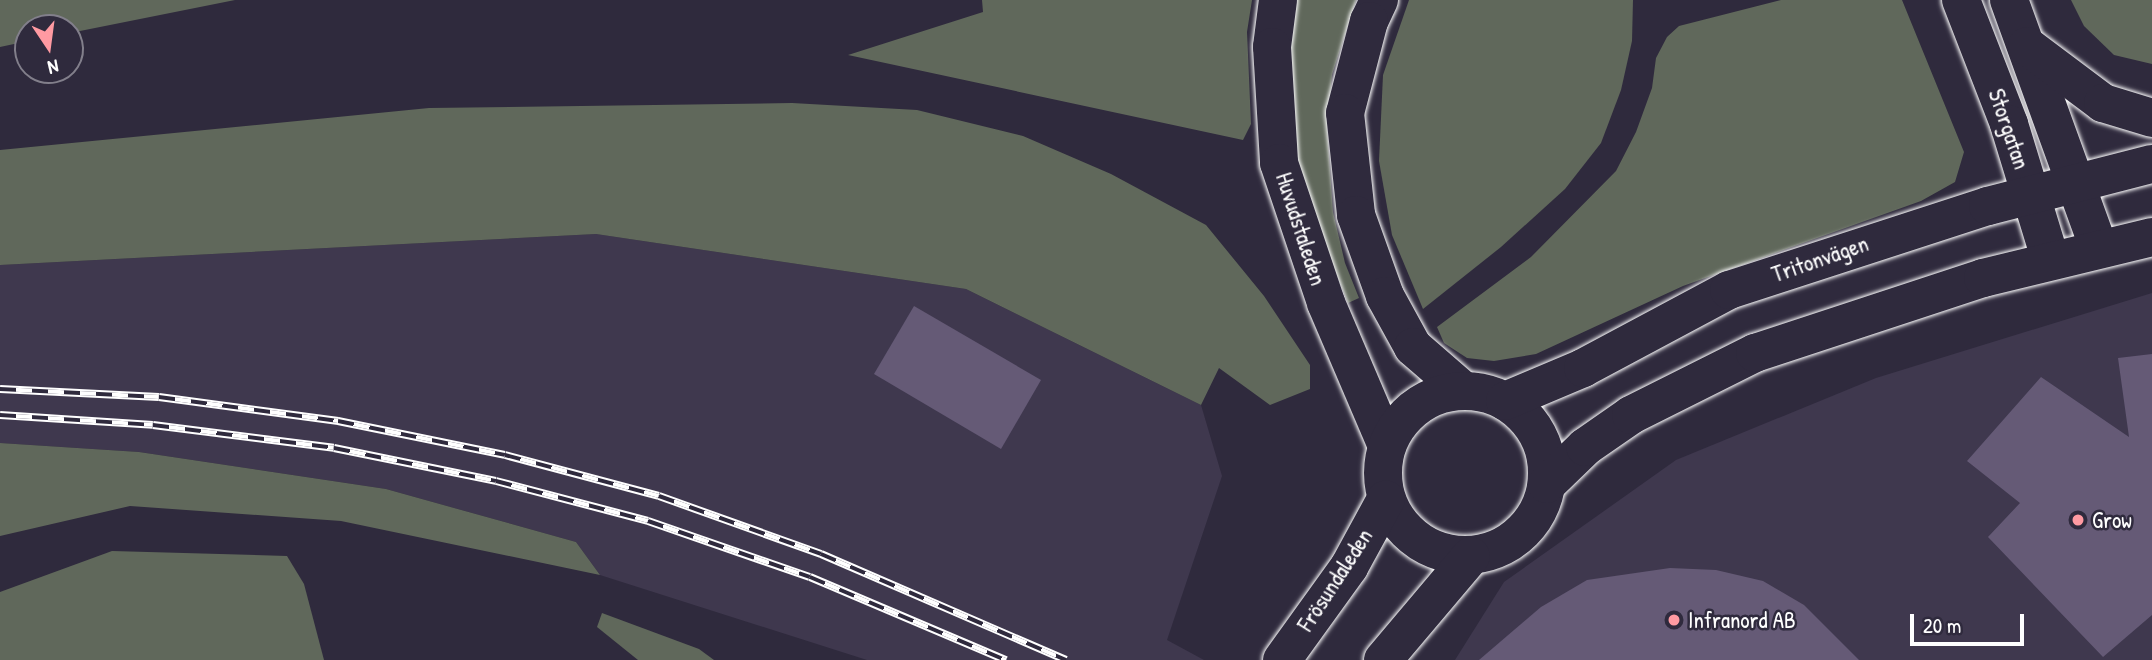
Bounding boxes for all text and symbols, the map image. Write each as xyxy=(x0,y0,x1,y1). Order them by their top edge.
north arrow xyxy=(14,14,84,84)
text: N xyxy=(45,54,61,81)
street label: Storgatan xyxy=(1982,85,2036,173)
street label: Huvudstaleden xyxy=(1270,169,1332,289)
street label: Tritonvägen xyxy=(1768,230,1872,288)
place label: Grow xyxy=(2092,506,2132,534)
marker: Grow xyxy=(2070,512,2086,528)
street label: Frösundaleden xyxy=(1292,523,1378,637)
scale bar xyxy=(1914,600,2028,644)
place label: Infranord AB xyxy=(1688,606,1796,634)
text: 20 m xyxy=(1923,611,1961,640)
marker: Infranord AB xyxy=(1666,612,1682,628)

